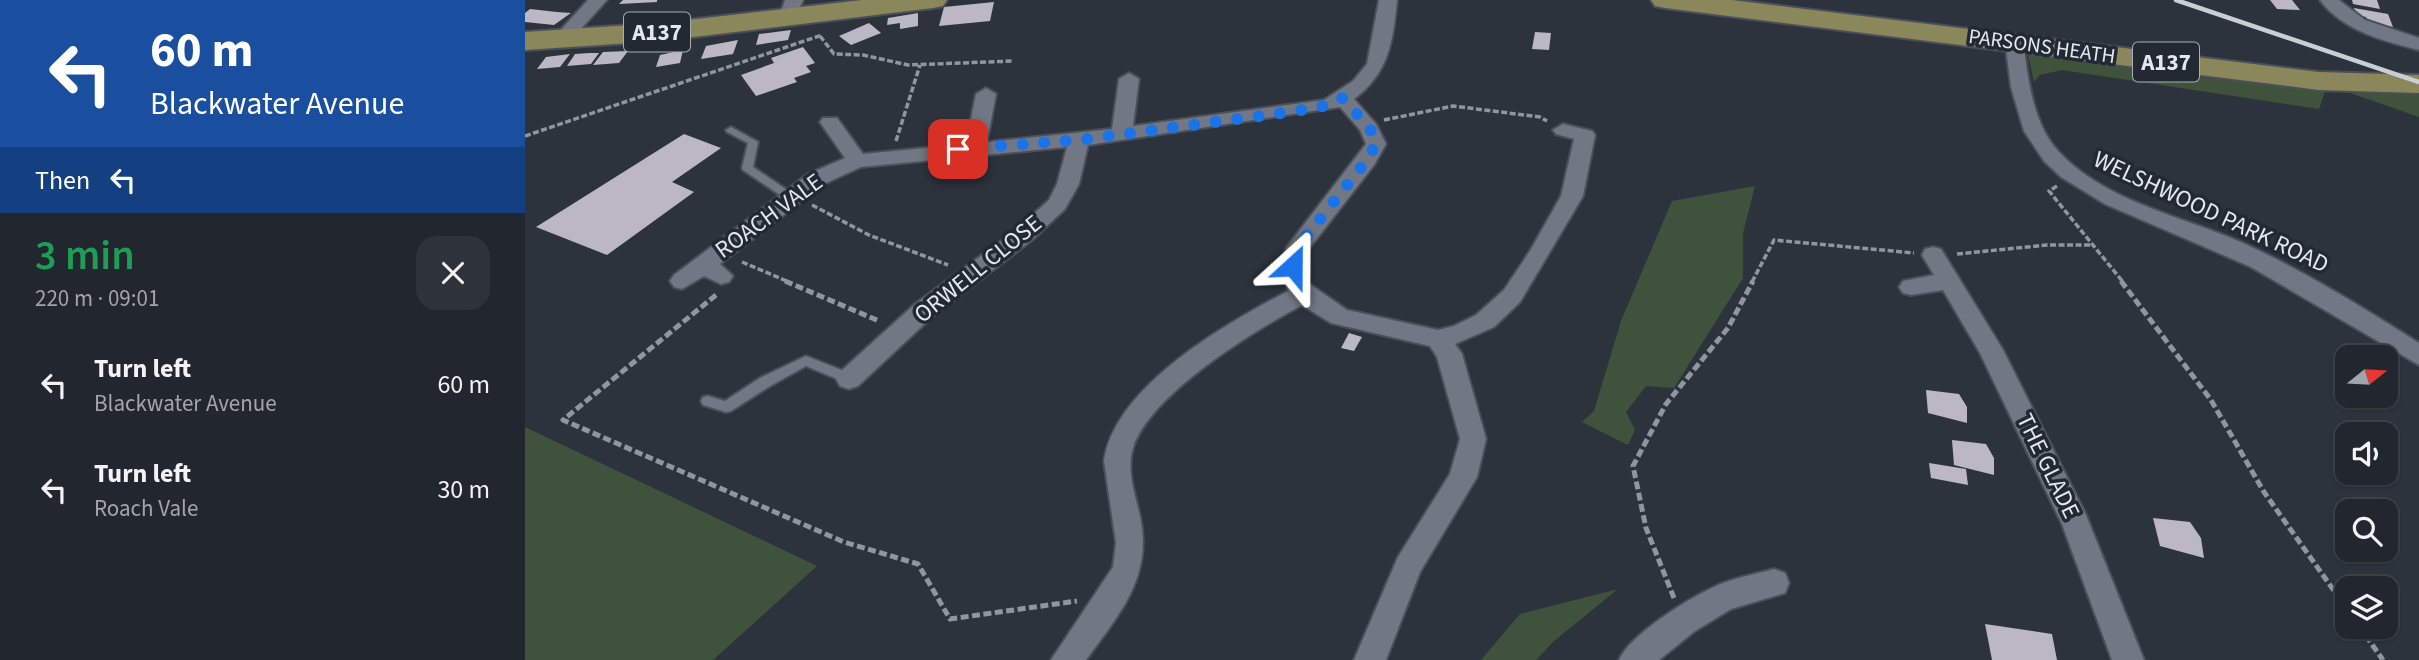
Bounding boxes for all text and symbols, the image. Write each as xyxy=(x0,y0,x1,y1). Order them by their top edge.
road number: A137 xyxy=(624,12,690,52)
text: 60 m xyxy=(150,16,254,86)
street label: PARSONS HEATH xyxy=(1967,21,2117,71)
icon: left xyxy=(35,28,126,119)
road number: A137 xyxy=(2133,43,2199,82)
text: Blackwater Avenue xyxy=(150,81,404,127)
pin xyxy=(928,119,988,179)
icon: arrive xyxy=(939,130,977,168)
street label: WELSHWOOD PARK ROAD xyxy=(2087,142,2335,282)
icon: left xyxy=(104,161,142,199)
text: Then xyxy=(35,162,90,199)
street label: ROACH VALE xyxy=(708,165,830,267)
street label: ORWELL CLOSE xyxy=(907,206,1049,332)
text: 3 min xyxy=(35,226,135,286)
position arrow xyxy=(1256,229,1330,303)
button: close xyxy=(416,236,490,310)
text: 220 m · 09:01 xyxy=(35,282,159,315)
north arrow xyxy=(2335,345,2397,408)
map controls xyxy=(2335,345,2398,639)
text: Turn left xyxy=(94,350,191,387)
icon: left xyxy=(35,366,73,404)
text: 60 m xyxy=(437,366,490,403)
text: Blackwater Avenue xyxy=(94,387,277,420)
street label: THE GLADE xyxy=(2008,408,2088,524)
button: sound xyxy=(2335,422,2398,485)
text: Turn left xyxy=(94,455,191,492)
icon: left xyxy=(35,471,73,509)
text: 30 m xyxy=(437,471,490,508)
text: Roach Vale xyxy=(94,492,198,525)
button: search xyxy=(2335,499,2398,562)
button: layers xyxy=(2335,576,2398,639)

